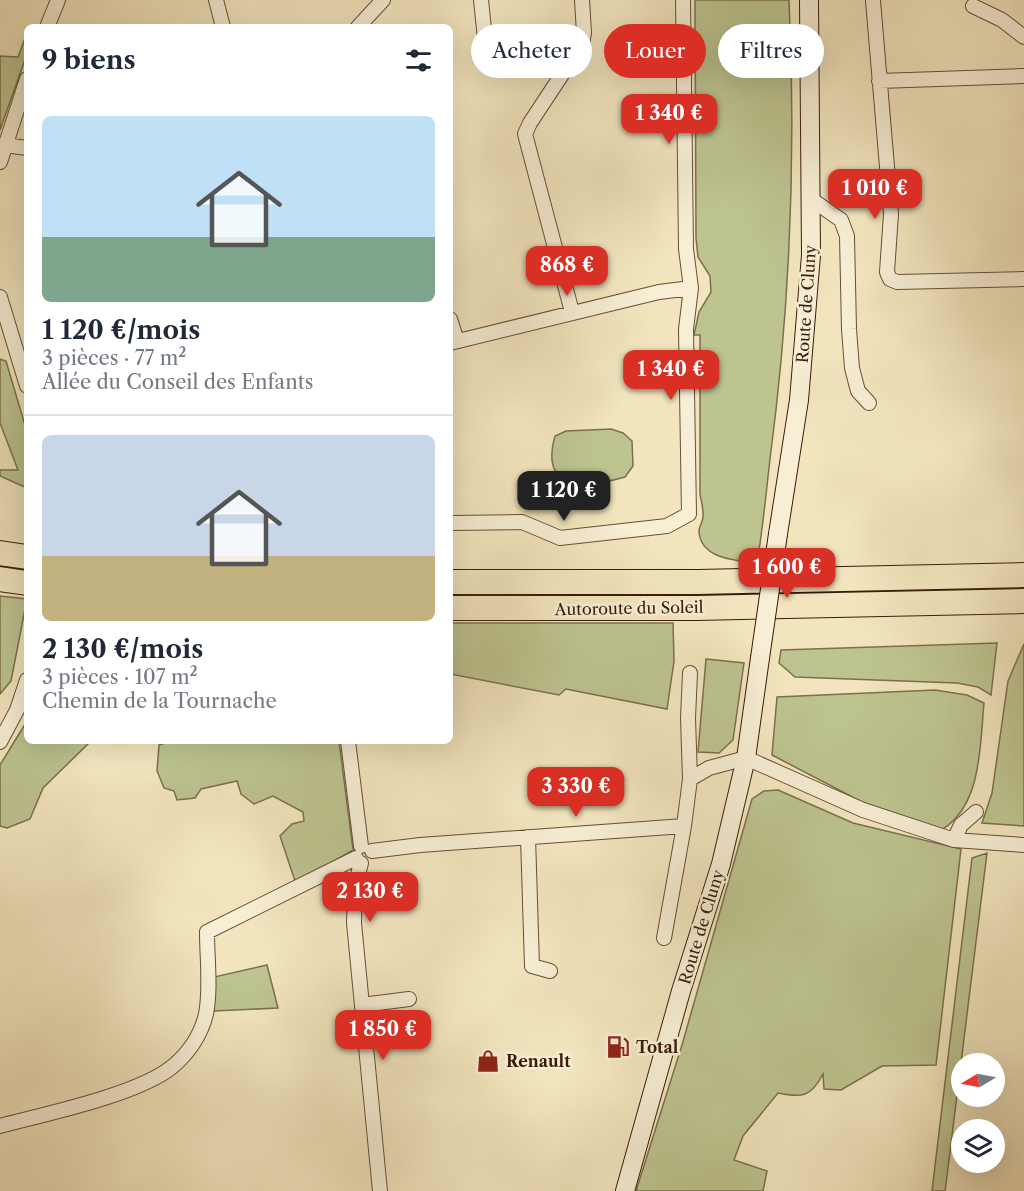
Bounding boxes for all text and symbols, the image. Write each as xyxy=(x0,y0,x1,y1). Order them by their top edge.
chip: Acheter xyxy=(471,24,592,78)
chip: Louer xyxy=(604,24,706,78)
chip: Filtres xyxy=(718,24,824,78)
text: 9 biens xyxy=(42,44,136,76)
icon: filters xyxy=(402,44,435,77)
pin: 1 340 € xyxy=(614,94,724,145)
text: 1 340 € xyxy=(635,101,703,125)
icon: home xyxy=(185,155,293,263)
pin: 1 010 € xyxy=(820,169,930,220)
text: 1 010 € xyxy=(842,176,908,200)
street label: Route de Cluny xyxy=(792,243,820,364)
pin: 868 € xyxy=(525,246,609,297)
text: 868 € xyxy=(540,253,594,277)
text: 1 120 €/mois xyxy=(42,314,200,346)
text: 3 pièces · 77 m² xyxy=(42,346,186,370)
pin: 1 340 € xyxy=(616,350,726,401)
text: 1 340 € xyxy=(637,357,705,381)
text: Allée du Conseil des Enfants xyxy=(42,370,313,394)
pin: 1 120 € xyxy=(509,471,619,522)
icon: home xyxy=(185,474,293,582)
text: 1 120 € xyxy=(531,478,597,502)
pin: 1 600 € xyxy=(732,548,842,599)
text: 1 600 € xyxy=(752,555,822,579)
street label: Autoroute du Soleil xyxy=(554,597,704,619)
text: 2 130 €/mois xyxy=(42,633,203,665)
text: 3 pièces · 107 m² xyxy=(42,665,198,689)
text: Chemin de la Tournache xyxy=(42,689,277,713)
pin: 3 330 € xyxy=(521,767,631,818)
text: 3 330 € xyxy=(541,774,611,798)
street label: Route de Cluny xyxy=(674,866,728,987)
pin: 2 130 € xyxy=(315,872,425,923)
text: 2 130 € xyxy=(336,879,404,903)
pin: 1 850 € xyxy=(328,1010,438,1061)
text: 1 850 € xyxy=(349,1017,417,1041)
fuel station icon: Total xyxy=(605,1034,631,1060)
place label: Total xyxy=(636,1037,679,1057)
shop icon: Renault xyxy=(475,1048,501,1074)
place label: Renault xyxy=(506,1051,571,1071)
north arrow xyxy=(951,1053,1005,1107)
map controls xyxy=(951,1053,1005,1173)
button: layers xyxy=(951,1119,1005,1173)

